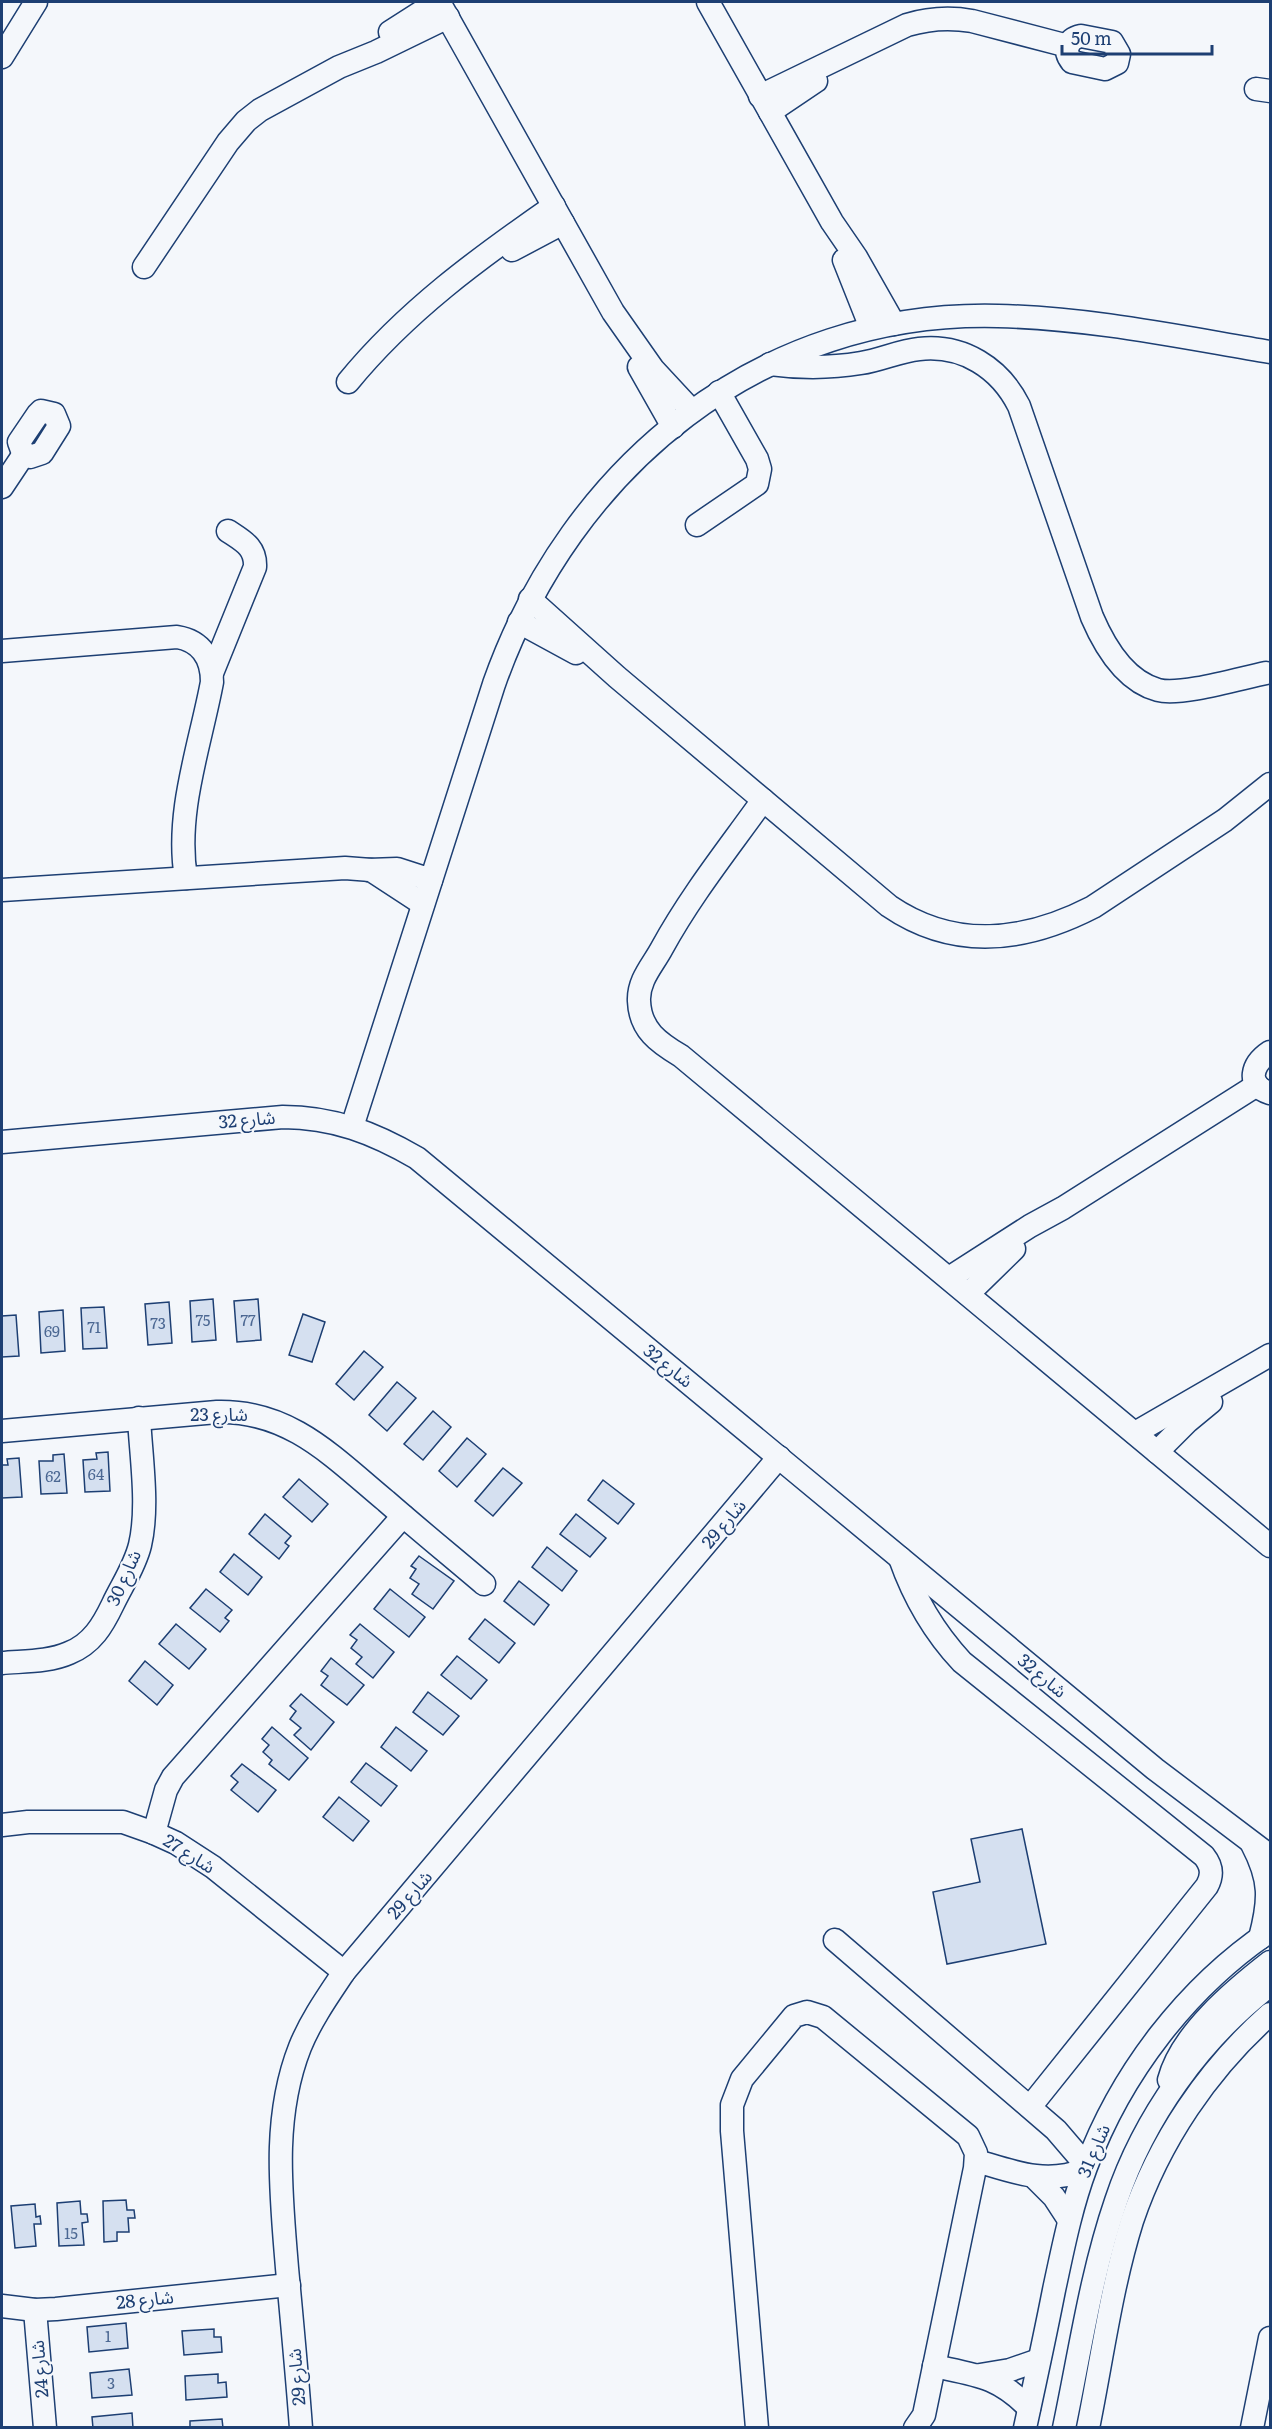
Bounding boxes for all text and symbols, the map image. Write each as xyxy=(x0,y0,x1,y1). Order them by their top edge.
scale bar xyxy=(1062,18,1212,56)
text: 50 m xyxy=(1071,24,1112,51)
street label: شارع 32 xyxy=(217,1103,277,1136)
house number: 75 xyxy=(196,1308,211,1331)
house number: 77 xyxy=(240,1308,256,1331)
house number: 73 xyxy=(150,1311,166,1334)
house number: 71 xyxy=(87,1315,101,1338)
house number: 69 xyxy=(44,1319,60,1342)
street label: شارع 32 xyxy=(637,1336,700,1395)
street label: شارع 23 xyxy=(190,1400,248,1429)
house number: 64 xyxy=(88,1462,104,1485)
house number: 62 xyxy=(45,1464,61,1487)
street label: شارع 29 xyxy=(694,1492,753,1555)
street label: شارع 30 xyxy=(98,1545,149,1611)
street label: شارع 32 xyxy=(1011,1646,1073,1705)
street label: شارع 27 xyxy=(158,1826,221,1881)
street label: شارع 29 xyxy=(380,1864,439,1926)
street label: شارع 31 xyxy=(1069,2119,1118,2182)
house number: 15 xyxy=(64,2221,78,2244)
street label: شارع 28 xyxy=(115,2282,175,2317)
house number: 1 xyxy=(105,2324,111,2347)
street label: شارع 24 xyxy=(23,2339,56,2399)
street label: شارع 29 xyxy=(280,2347,313,2407)
house number: 3 xyxy=(107,2371,115,2394)

